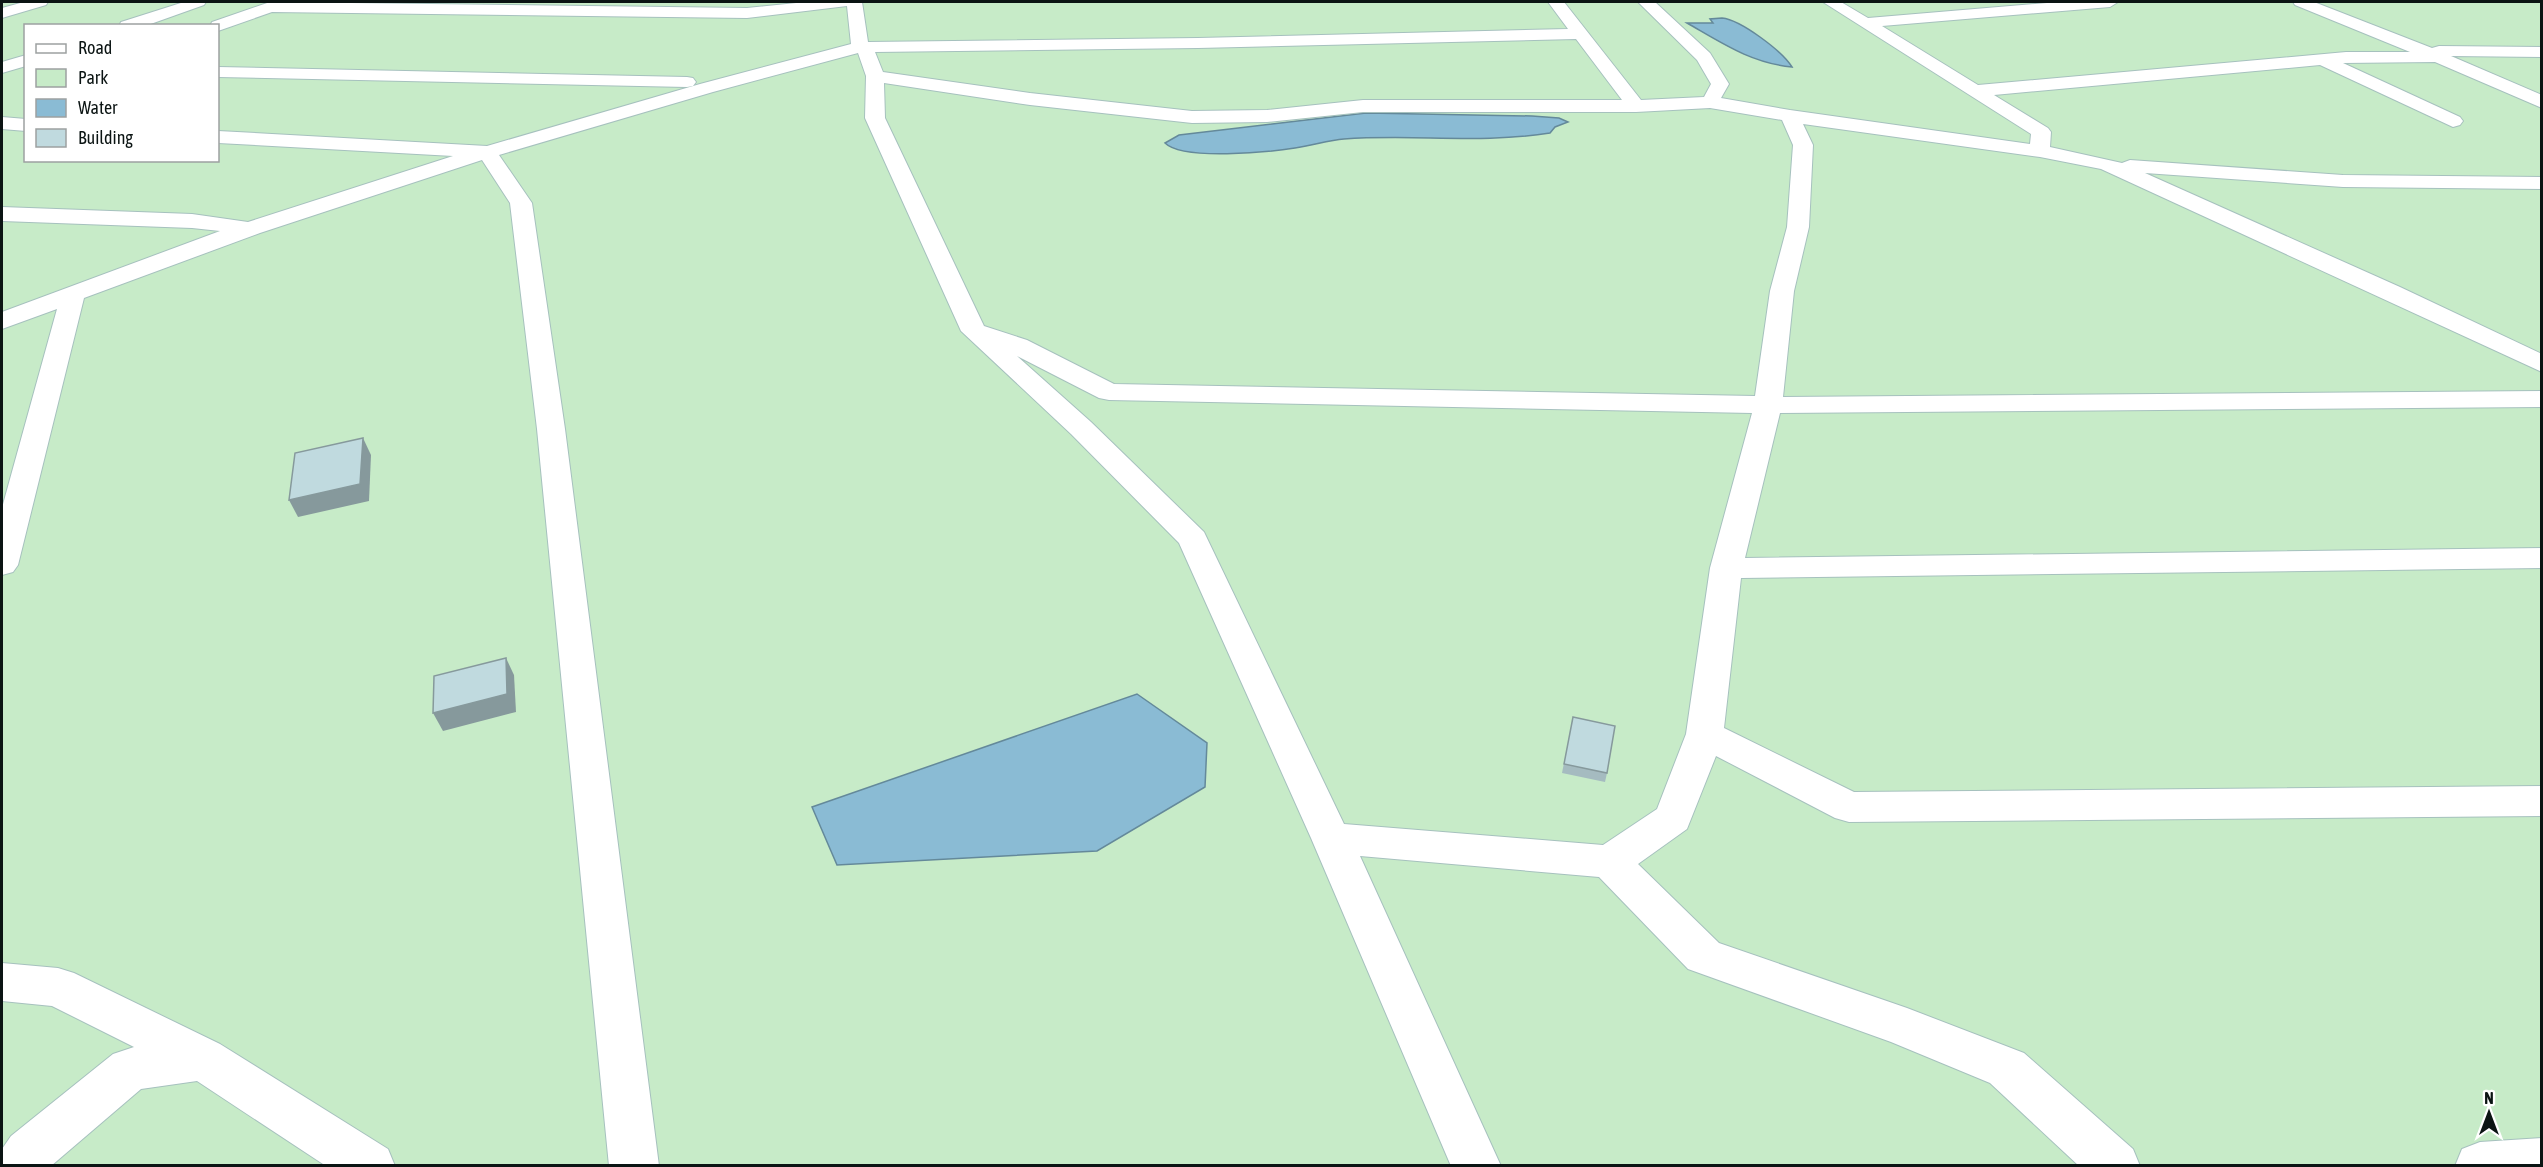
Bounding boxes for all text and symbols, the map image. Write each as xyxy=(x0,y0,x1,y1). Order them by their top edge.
legend xyxy=(24,24,219,162)
text: Road xyxy=(78,37,112,58)
text: Park xyxy=(78,67,108,88)
text: Water xyxy=(78,97,118,118)
text: Building xyxy=(78,127,133,148)
north arrow xyxy=(2459,1083,2519,1143)
text: N xyxy=(2484,1089,2494,1107)

